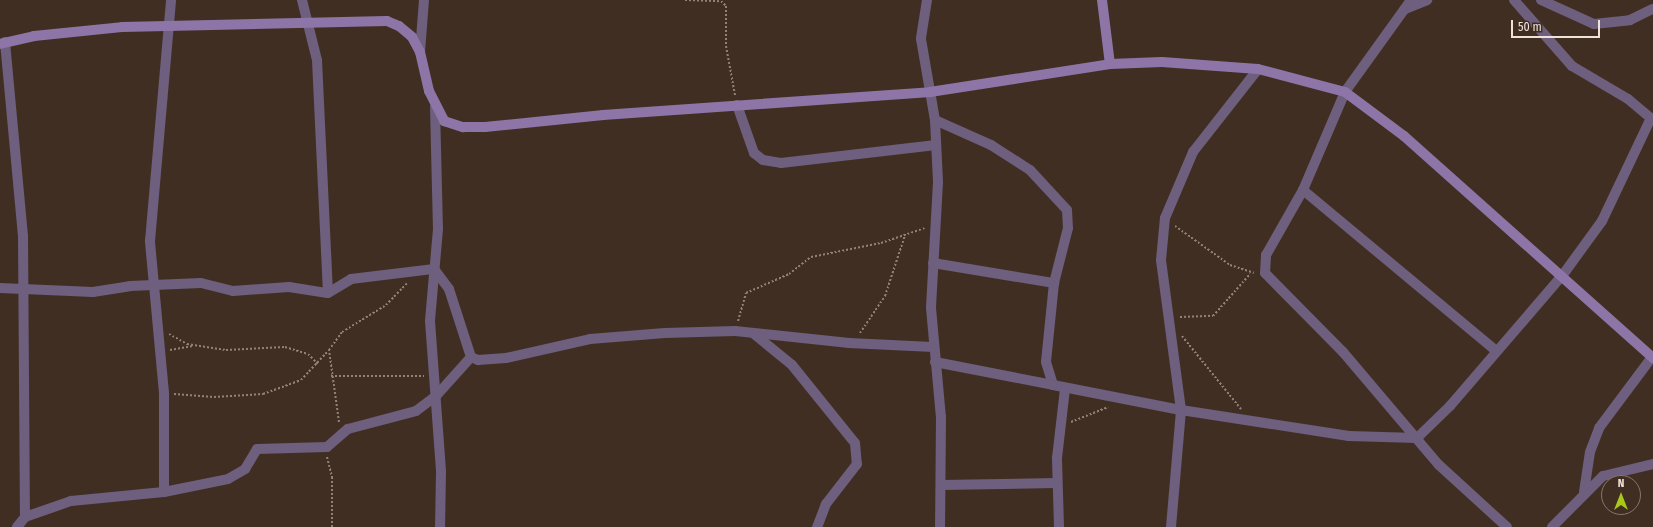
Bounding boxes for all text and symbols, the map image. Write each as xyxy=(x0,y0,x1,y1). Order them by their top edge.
scale bar xyxy=(1513,12,1602,38)
text: 50 m xyxy=(1518,20,1542,34)
north arrow xyxy=(1601,475,1641,515)
text: N xyxy=(1618,477,1624,490)

